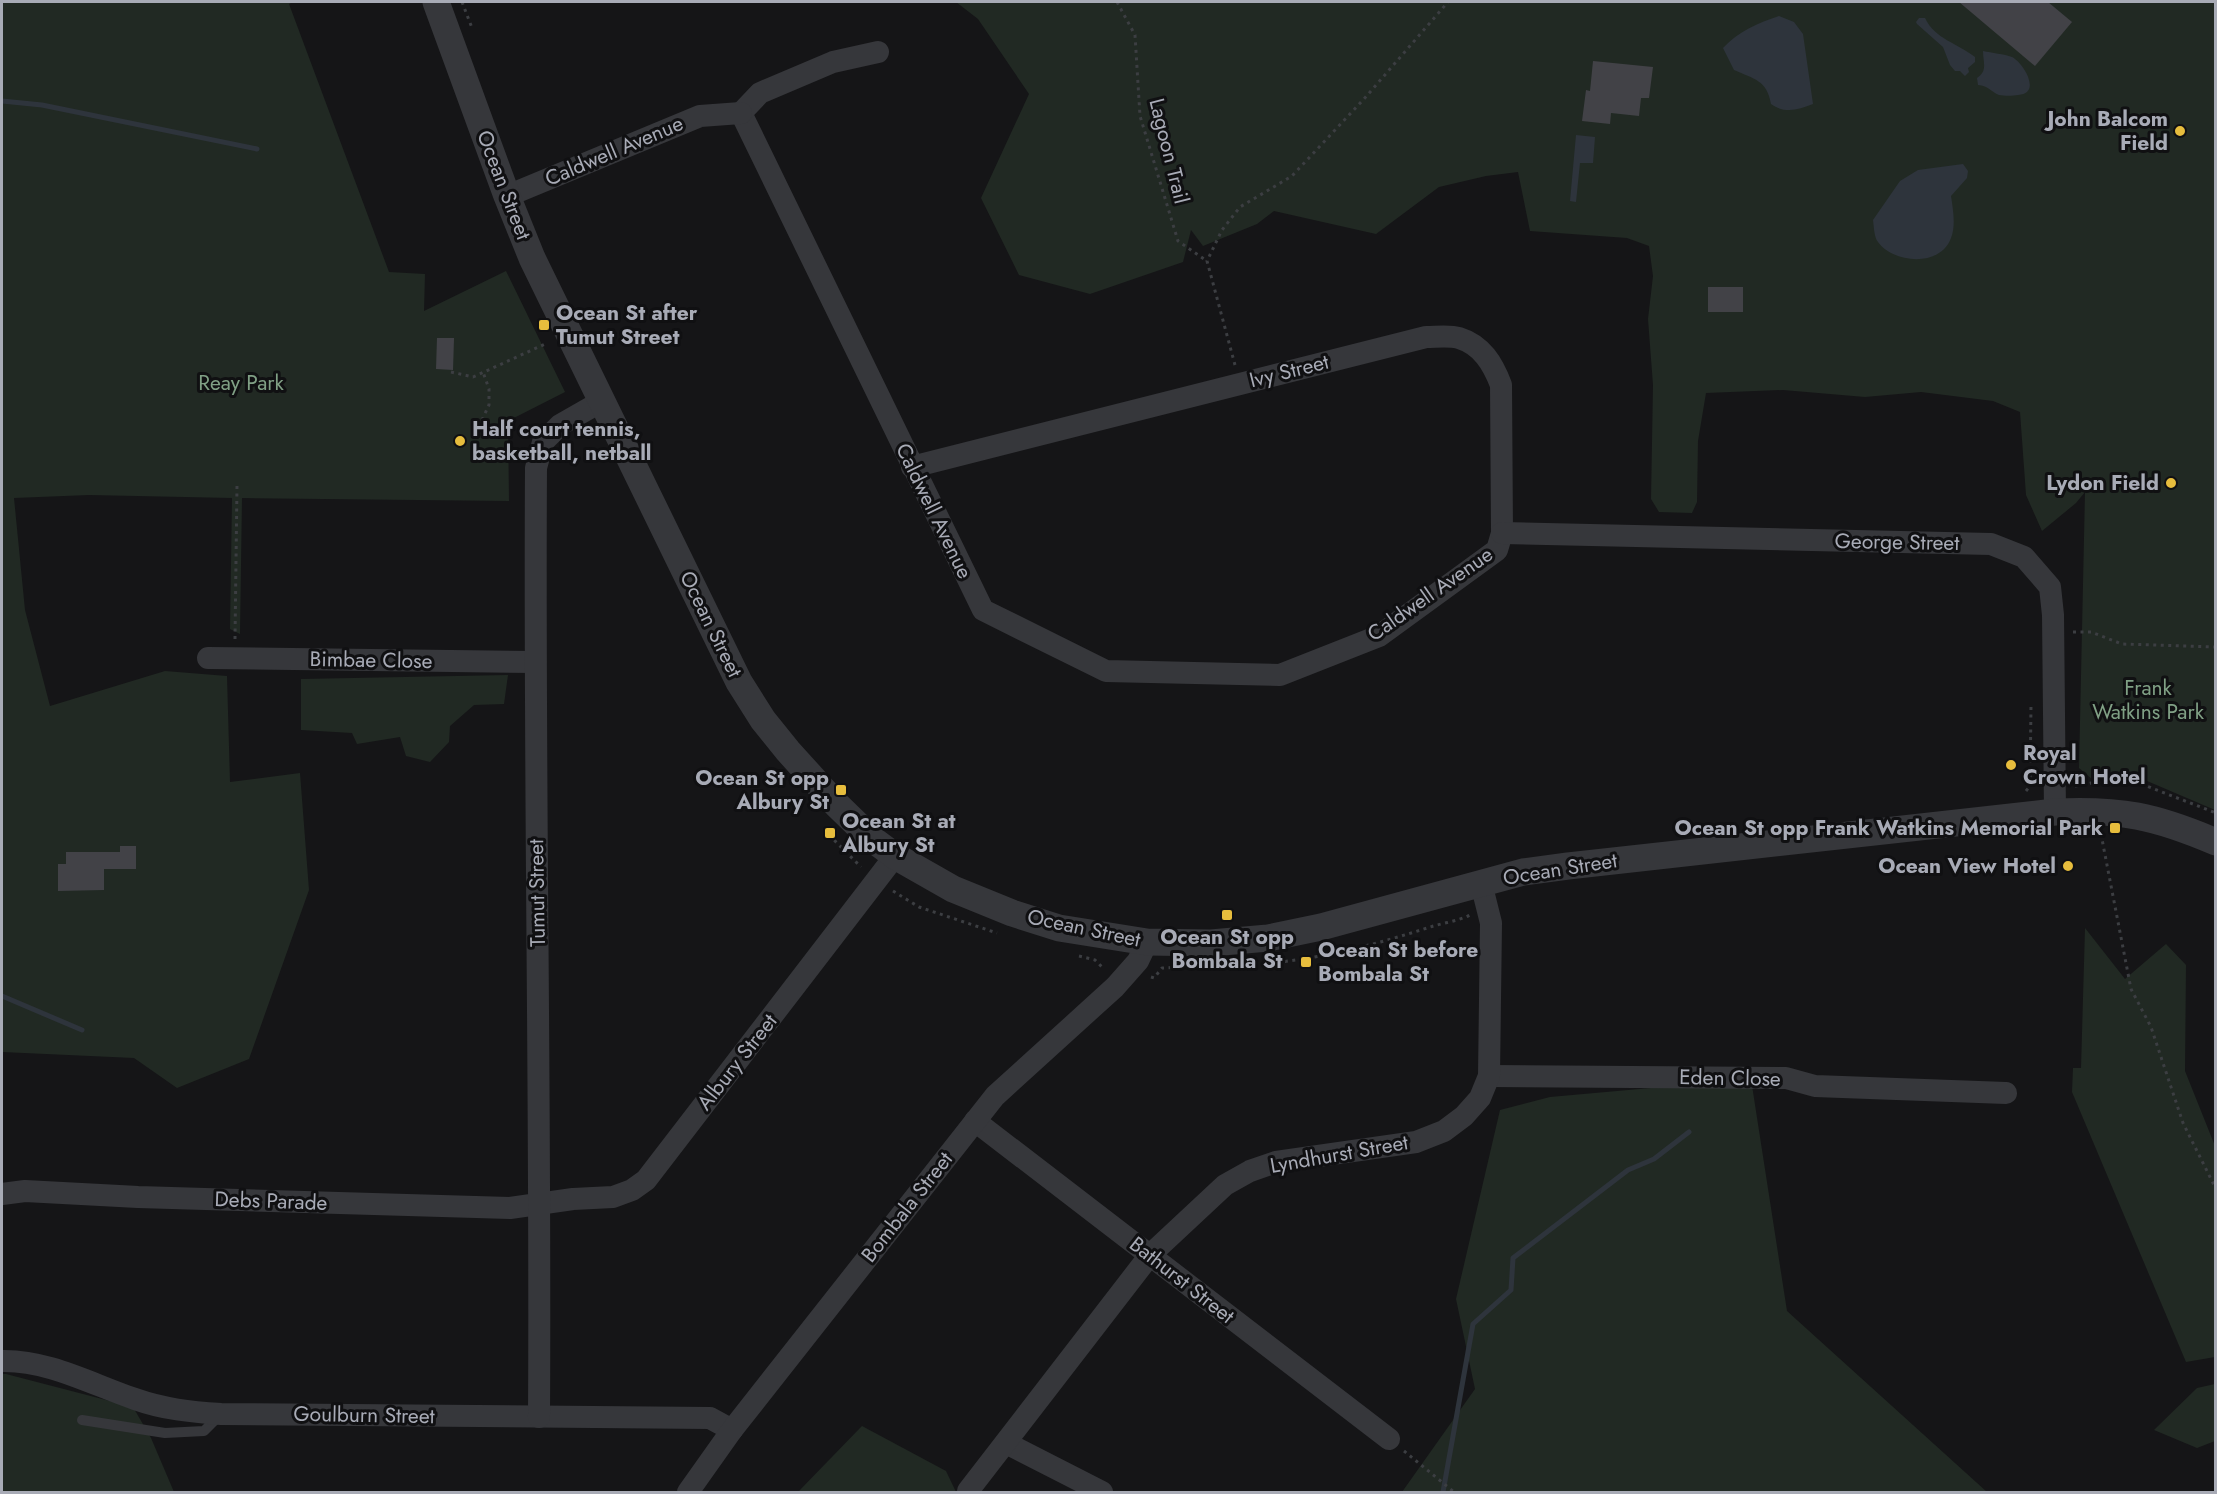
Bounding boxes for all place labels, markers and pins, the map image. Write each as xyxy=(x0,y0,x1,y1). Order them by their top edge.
place label: John Balcom Field xyxy=(2043,104,2168,158)
marker: John Balcom Field xyxy=(2173,124,2187,138)
place label: Ocean St after Tumut Street xyxy=(556,298,698,352)
marker: Ocean St after Tumut Street xyxy=(537,318,551,332)
place label: Half court tennis, basketball, netball xyxy=(472,414,652,468)
marker: Half court tennis, basketball, netball xyxy=(453,434,467,448)
place label: Lydon Field xyxy=(2046,468,2159,498)
marker: Lydon Field xyxy=(2164,476,2178,490)
place label: Royal Crown Hotel xyxy=(2023,738,2146,792)
marker: Royal Crown Hotel xyxy=(2004,758,2018,772)
place label: Ocean St opp Albury St xyxy=(695,763,829,817)
marker: Ocean St opp Albury St xyxy=(834,783,848,797)
place label: Ocean St at Albury St xyxy=(841,806,956,860)
place label: Ocean St opp Frank Watkins Memorial Park xyxy=(1675,813,2103,843)
marker: Ocean St opp Frank Watkins Memorial Park xyxy=(2108,821,2122,835)
marker: Ocean St at Albury St xyxy=(823,826,837,840)
place label: Ocean View Hotel xyxy=(1878,851,2056,881)
marker: Ocean View Hotel xyxy=(2061,859,2075,873)
marker: Ocean St opp Bombala St xyxy=(1220,908,1234,922)
place label: Ocean St opp Bombala St xyxy=(1160,922,1294,976)
place label: Ocean St before Bombala St xyxy=(1318,935,1478,989)
marker: Ocean St before Bombala St xyxy=(1299,955,1313,969)

